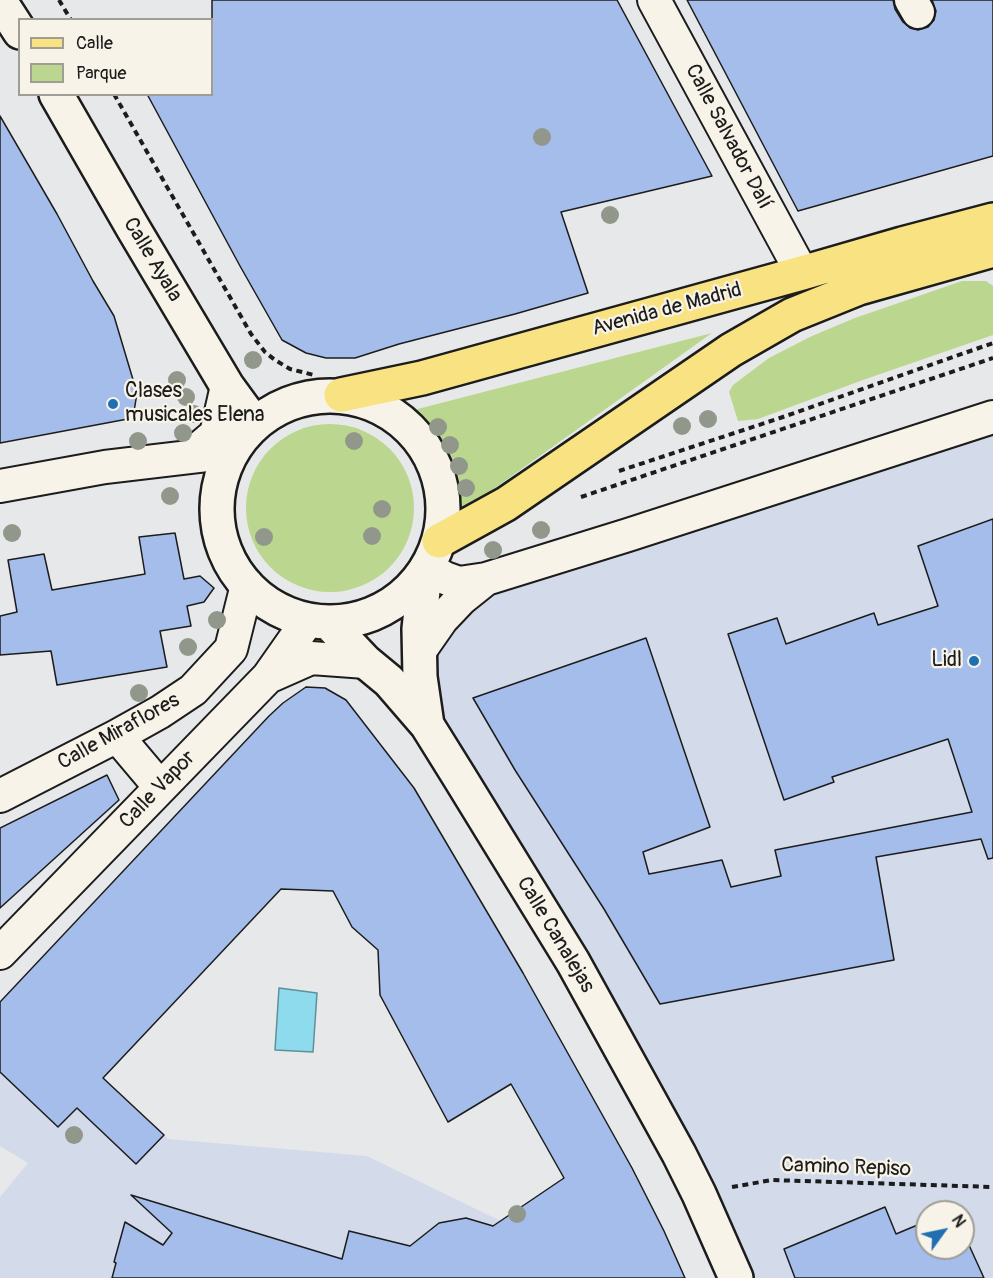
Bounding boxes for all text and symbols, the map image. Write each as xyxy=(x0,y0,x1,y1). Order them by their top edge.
legend xyxy=(18,18,213,96)
text: Calle xyxy=(76,32,113,55)
street label: Calle Salvador Dalí xyxy=(679,60,777,214)
text: Parque xyxy=(76,62,126,85)
street label: Calle Ayala xyxy=(117,213,187,307)
street label: Avenida de Madrid xyxy=(589,278,745,342)
place label: Clases musicales Elena xyxy=(125,379,265,429)
marker: Clases musicales Elena xyxy=(106,397,120,411)
place label: Lidl xyxy=(931,648,962,674)
marker: Lidl xyxy=(967,654,981,668)
street label: Calle Miraflores xyxy=(54,688,184,776)
street label: Calle Vapor xyxy=(115,746,201,834)
street label: Calle Canalejas xyxy=(511,872,599,998)
street label: Camino Repiso xyxy=(781,1153,911,1183)
north arrow xyxy=(915,1200,975,1260)
text: N xyxy=(947,1211,970,1231)

